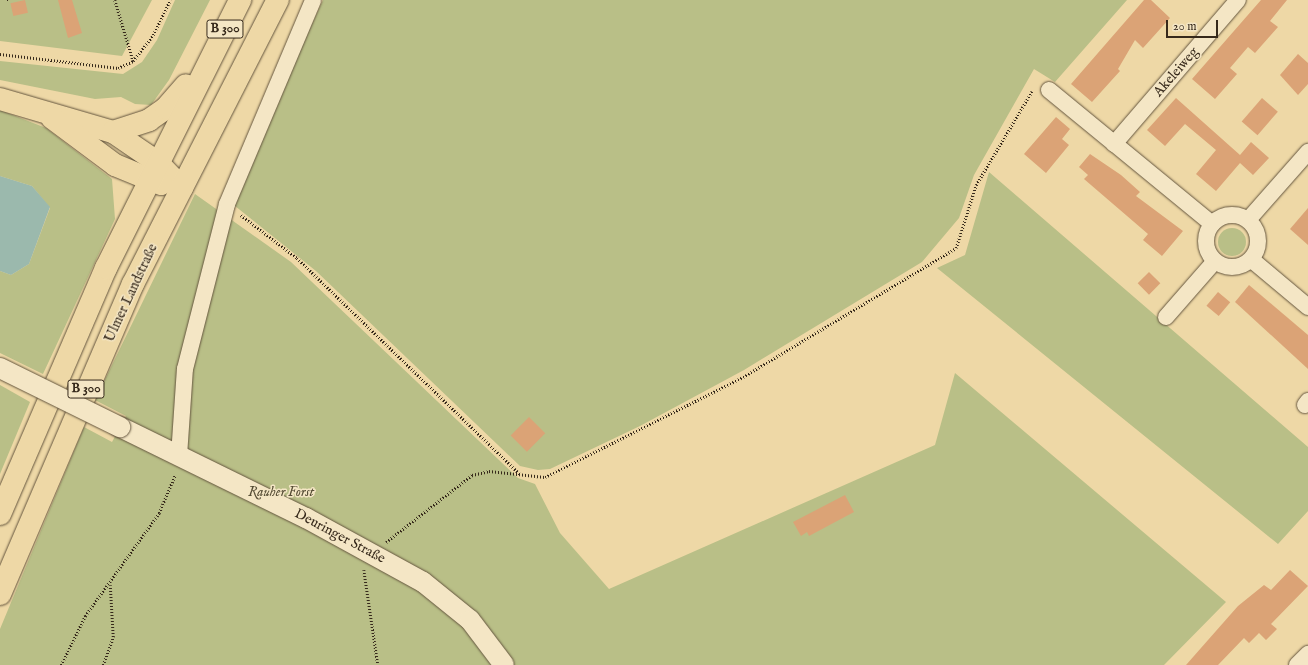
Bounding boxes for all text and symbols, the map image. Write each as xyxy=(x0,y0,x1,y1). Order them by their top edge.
scale bar xyxy=(1168,12,1220,38)
road number: B 300 xyxy=(206,18,244,40)
text: 20 m xyxy=(1173,19,1196,34)
street label: Akeleiweg xyxy=(1150,44,1202,100)
street label: Ulmer Landstraße xyxy=(101,241,161,345)
road number: B 300 xyxy=(67,378,105,400)
park label: Rauher Forst xyxy=(248,484,314,500)
street label: Deuringer Straße xyxy=(292,505,388,567)

